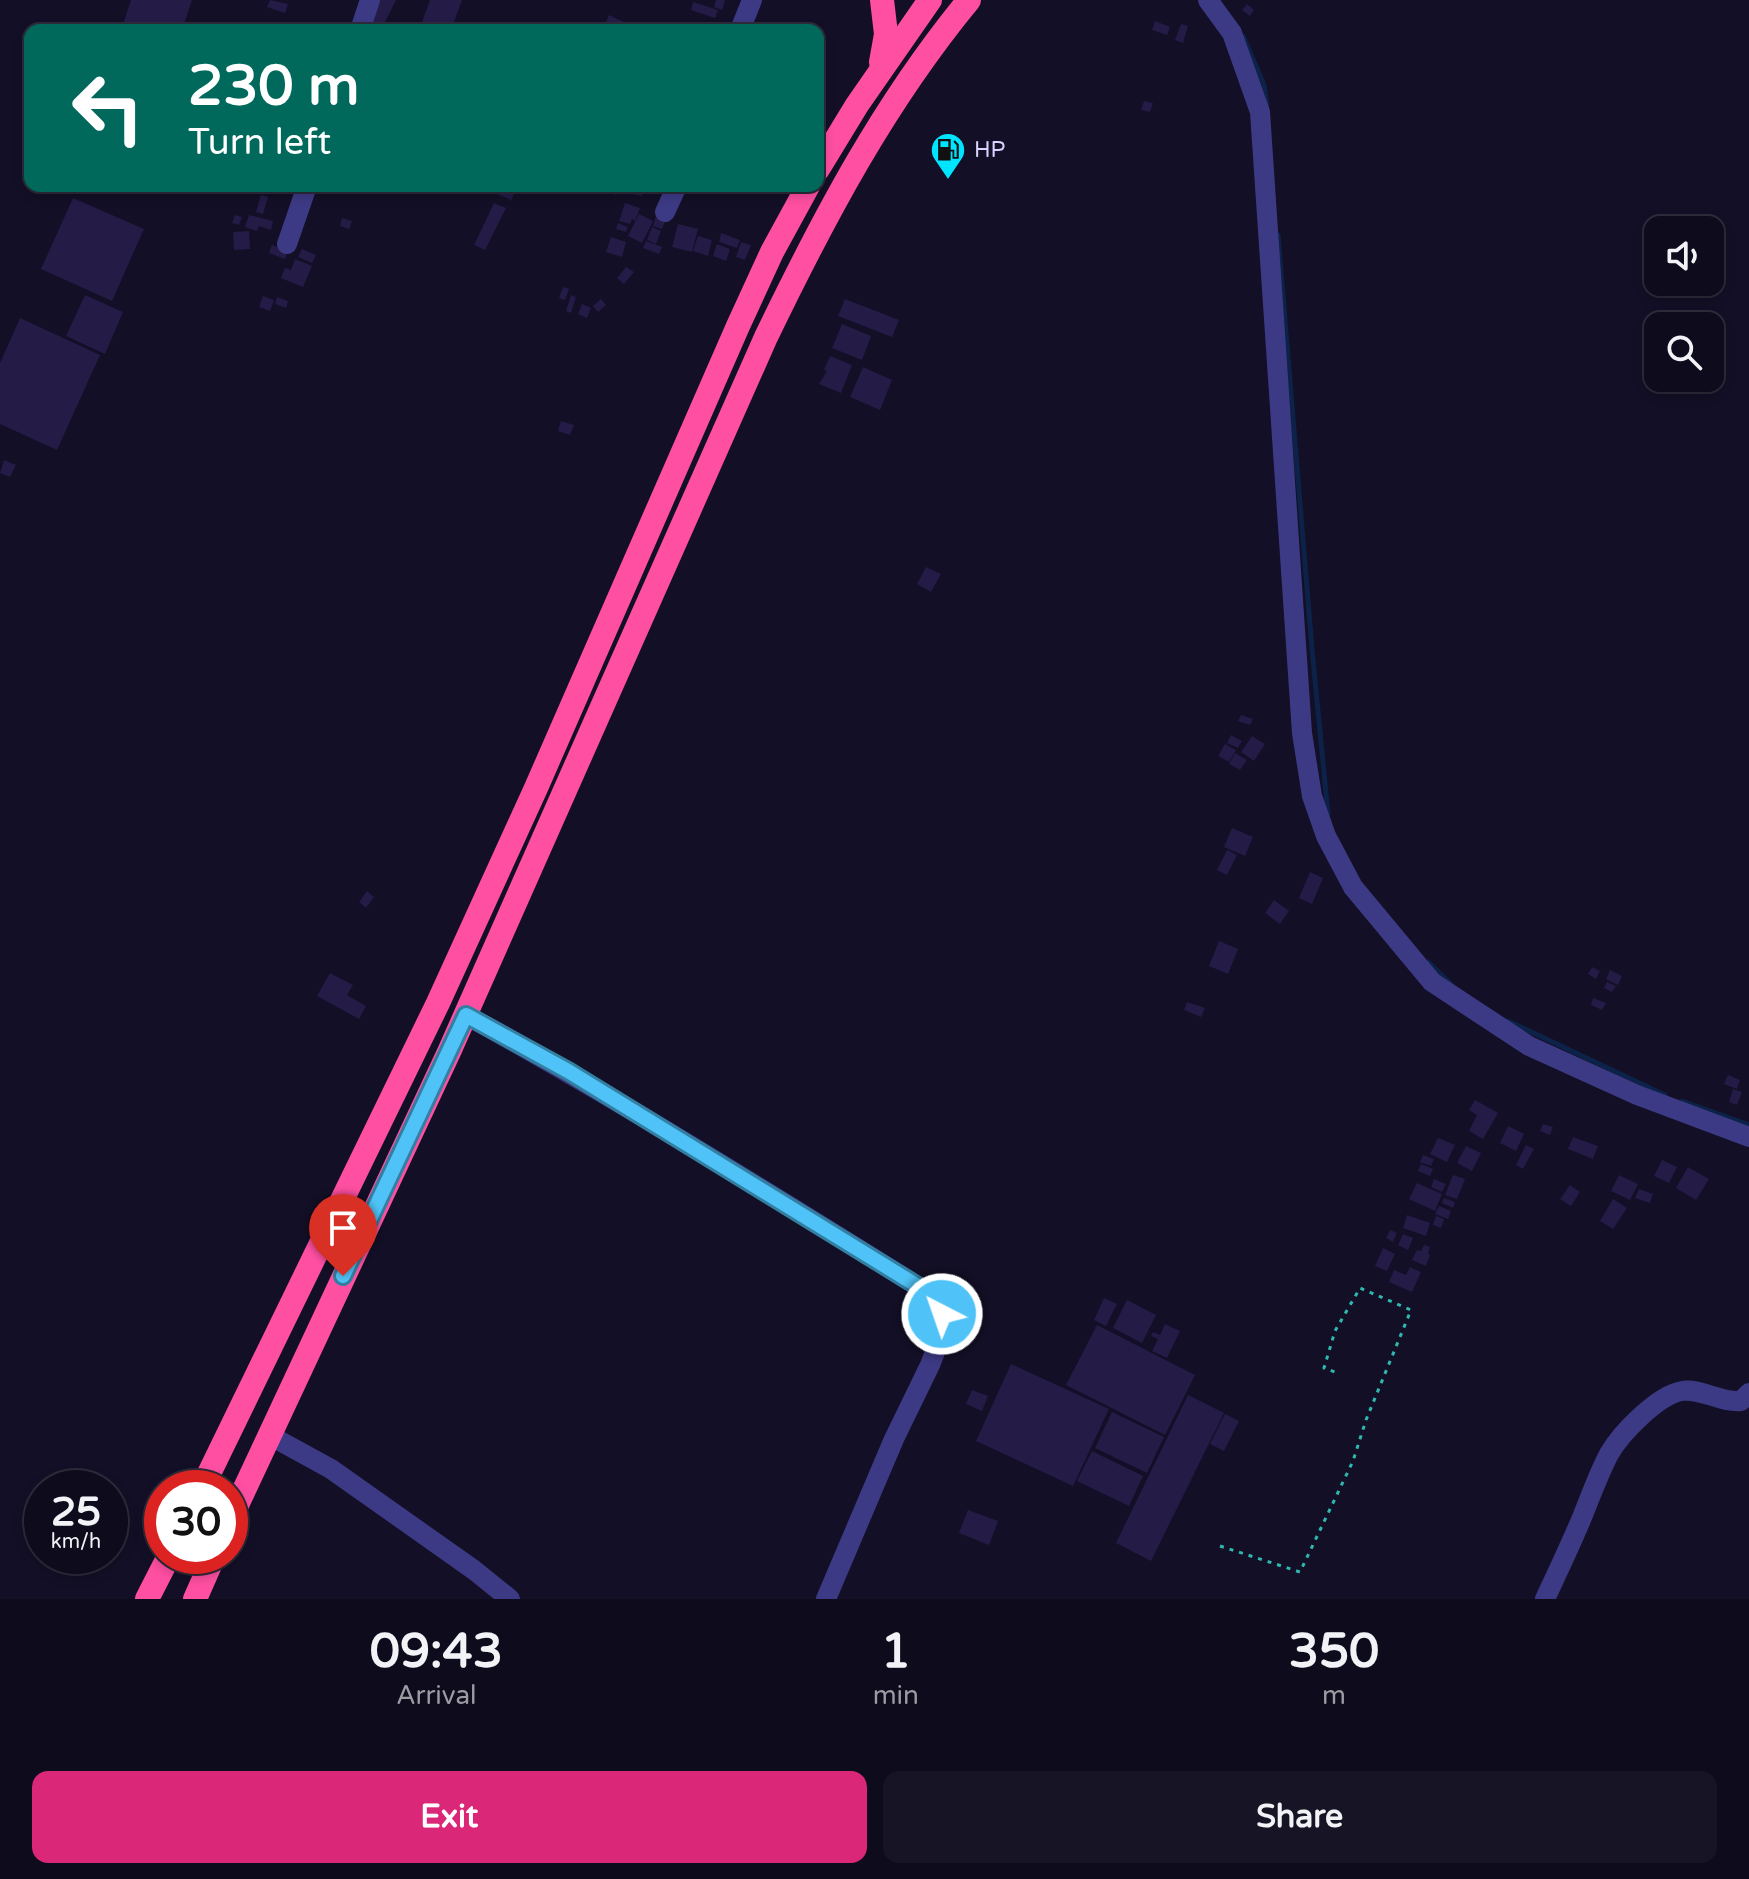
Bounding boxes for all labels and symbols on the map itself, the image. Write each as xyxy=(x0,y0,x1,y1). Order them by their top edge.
fuel station icon: HP xyxy=(929,131,967,181)
place label: HP xyxy=(974,137,1006,163)
pin xyxy=(309,1194,377,1276)
position arrow xyxy=(900,1272,984,1356)
speed limit sign: 30 xyxy=(144,1470,248,1574)

